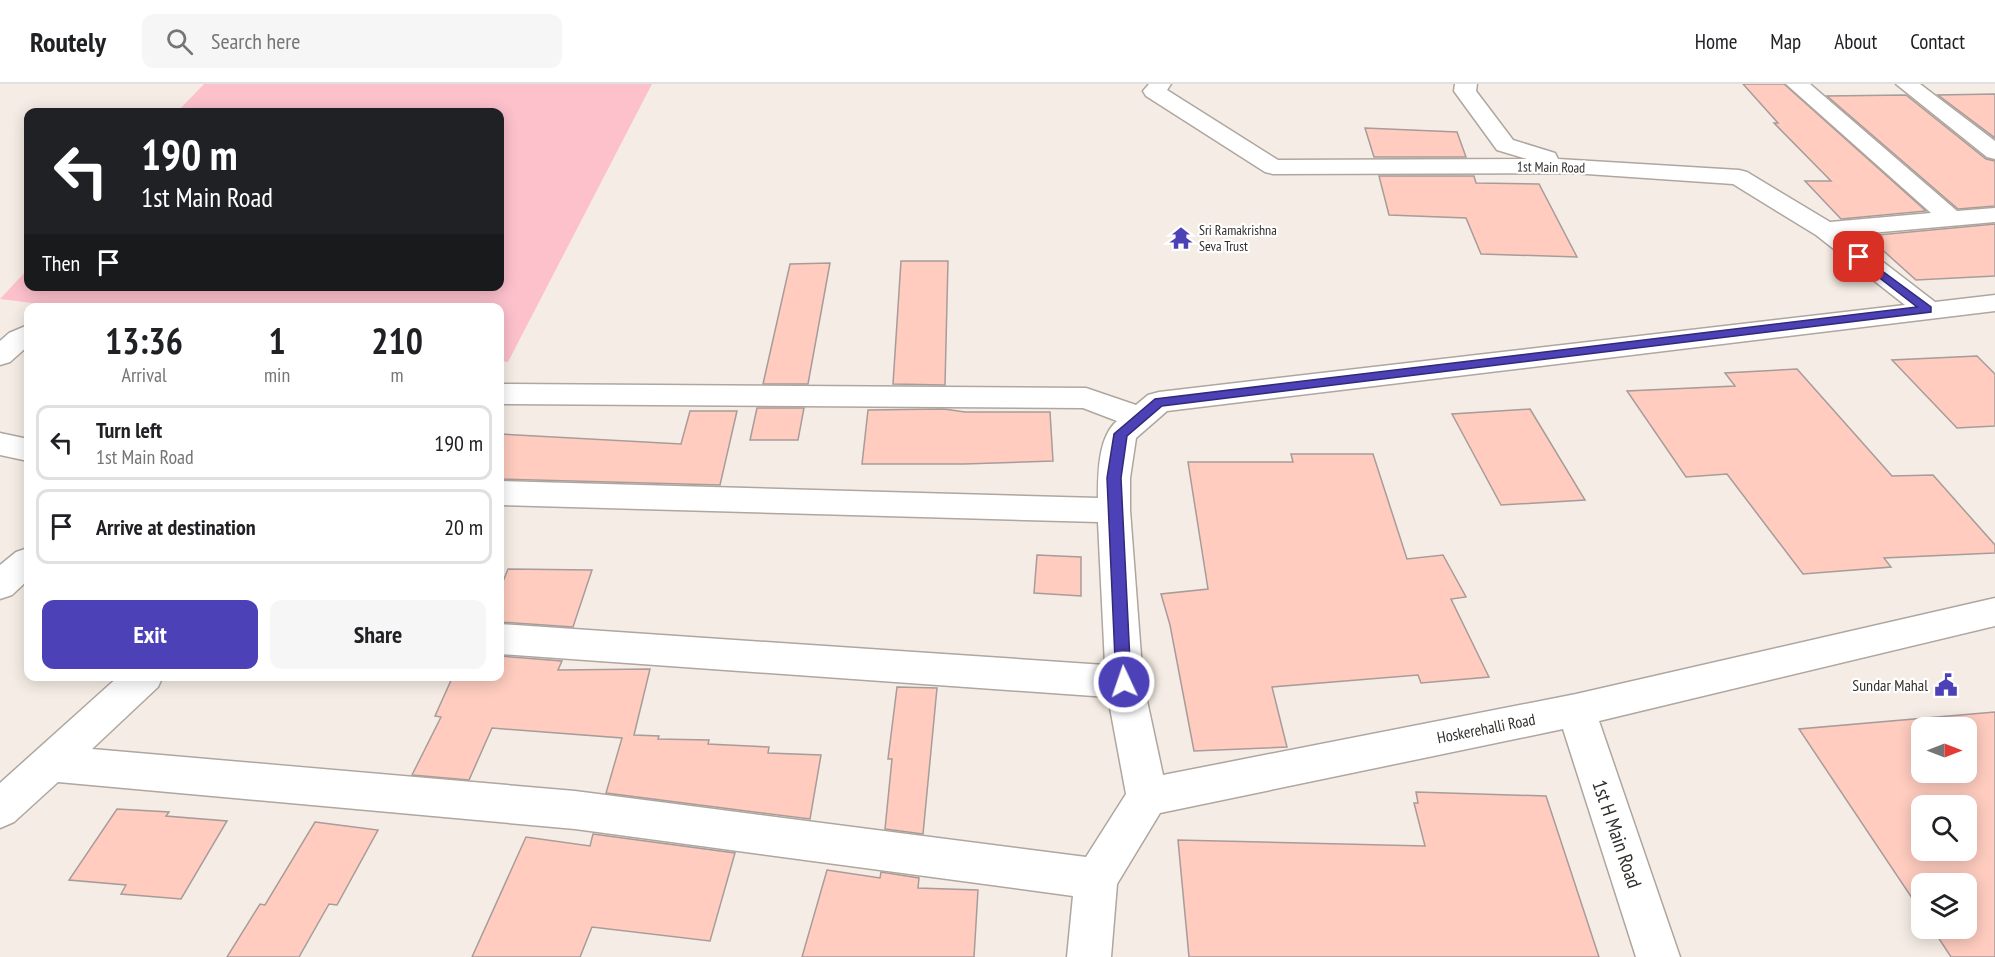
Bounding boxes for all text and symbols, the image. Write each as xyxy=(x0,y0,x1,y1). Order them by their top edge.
search box xyxy=(142,14,562,68)
text: Routely xyxy=(30,23,106,60)
icon: search xyxy=(163,25,196,58)
text: Search here xyxy=(211,27,300,55)
text: Home xyxy=(1695,28,1737,55)
text: Map xyxy=(1770,28,1801,55)
text: About xyxy=(1834,28,1877,55)
text: Contact xyxy=(1910,28,1965,55)
text: 190 m xyxy=(141,127,238,182)
icon: left xyxy=(42,132,120,210)
street label: 1st Main Road xyxy=(1517,157,1585,177)
text: 1st Main Road xyxy=(141,180,273,214)
place label: Sri Ramakrishna Seva Trust xyxy=(1199,221,1277,255)
temple icon: Sri Ramakrishna Seva Trust xyxy=(1168,225,1194,251)
pin xyxy=(1833,231,1884,282)
icon: arrive xyxy=(1842,240,1875,273)
icon: arrive xyxy=(92,246,125,279)
text: Then xyxy=(42,249,80,277)
text: 13:36 xyxy=(105,317,183,364)
text: 1 xyxy=(268,317,286,364)
text: 210 xyxy=(371,317,423,364)
text: Arrival xyxy=(121,362,167,388)
text: min xyxy=(264,362,290,388)
text: m xyxy=(391,362,404,388)
text: Turn left xyxy=(96,416,162,444)
icon: left xyxy=(45,426,78,459)
text: 190 m xyxy=(434,429,483,457)
text: 1st Main Road xyxy=(96,444,194,470)
icon: arrive xyxy=(45,510,78,543)
text: Arrive at destination xyxy=(96,513,256,541)
text: 20 m xyxy=(444,513,483,541)
button: Exit xyxy=(42,600,258,669)
button: Share xyxy=(270,600,486,669)
position arrow xyxy=(1092,650,1156,714)
public building icon: Sundar Mahal xyxy=(1933,672,1959,698)
place label: Sundar Mahal xyxy=(1852,675,1928,695)
street label: Hoskerehalli Road xyxy=(1435,709,1537,747)
north arrow xyxy=(1911,717,1977,783)
map controls xyxy=(1911,717,1977,939)
street label: 1st H Main Road xyxy=(1586,776,1648,892)
button: search xyxy=(1911,795,1977,861)
button: layers xyxy=(1911,873,1977,939)

